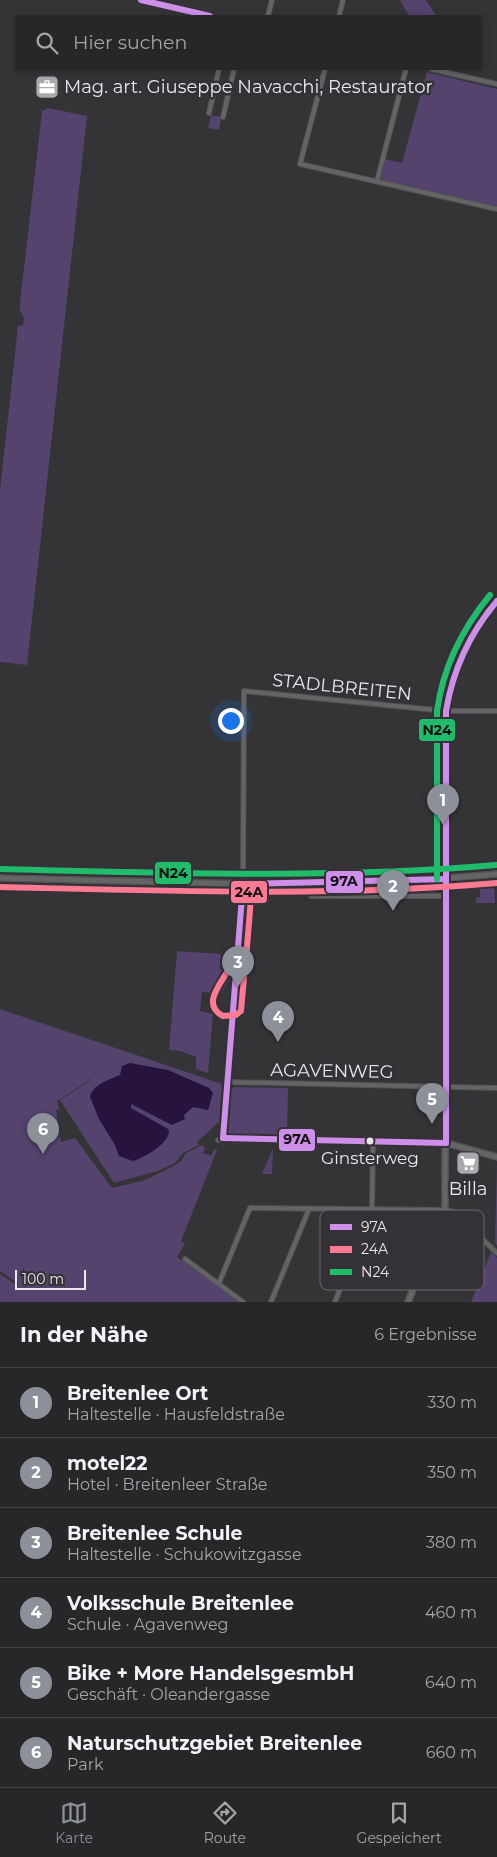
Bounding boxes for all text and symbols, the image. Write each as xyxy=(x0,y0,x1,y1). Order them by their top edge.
search box xyxy=(15,15,482,70)
icon: search xyxy=(33,29,61,57)
text: Hier suchen xyxy=(73,31,187,54)
office icon: Mag. art. Giuseppe Navacchi, Restaurator xyxy=(34,74,60,100)
place label: Mag. art. Giuseppe Navacchi, Restaurator xyxy=(64,76,433,98)
street label: STADLBREITEN xyxy=(271,669,413,705)
your location xyxy=(218,708,244,734)
line badge: N24 xyxy=(418,718,456,742)
text: N24 xyxy=(422,721,452,739)
pin: 1 xyxy=(427,784,459,825)
line badge: N24 xyxy=(154,861,192,885)
text: N24 xyxy=(158,864,188,882)
line badge: 97A xyxy=(325,870,364,894)
pin: 2 xyxy=(377,870,409,911)
text: 97A xyxy=(330,872,358,890)
line badge: 24A xyxy=(230,880,268,904)
text: 24A xyxy=(235,883,264,901)
pin: 3 xyxy=(222,946,254,987)
pin: 4 xyxy=(262,1001,294,1042)
street label: AGAVENWEG xyxy=(270,1059,394,1083)
pin: 5 xyxy=(416,1083,448,1124)
pin: 6 xyxy=(27,1113,59,1154)
line badge: 97A xyxy=(278,1128,316,1152)
text: 97A xyxy=(283,1130,311,1148)
marker: Ginsterweg xyxy=(365,1136,375,1146)
place label: Ginsterweg xyxy=(321,1148,419,1168)
supermarket icon: Billa xyxy=(455,1150,481,1176)
place label: Billa xyxy=(449,1178,487,1200)
legend xyxy=(320,1210,484,1290)
text: 97A xyxy=(361,1218,388,1236)
text: 24A xyxy=(361,1240,389,1258)
text: N24 xyxy=(361,1263,390,1281)
scale bar xyxy=(15,1267,86,1290)
text: 100 m xyxy=(22,1270,64,1288)
text: In der Nähe xyxy=(20,1322,148,1347)
text: 6 Ergebnisse xyxy=(374,1325,477,1344)
text: Breitenlee Ort xyxy=(67,1382,208,1405)
text: 1 xyxy=(33,1393,39,1412)
text: 330 m xyxy=(427,1393,477,1412)
text: Haltestelle · Hausfeldstraße xyxy=(67,1405,285,1424)
text: motel22 xyxy=(67,1452,148,1475)
text: 2 xyxy=(31,1463,41,1482)
text: 350 m xyxy=(427,1463,477,1482)
text: Hotel · Breitenleer Straße xyxy=(67,1475,268,1494)
text: Breitenlee Schule xyxy=(67,1522,243,1545)
text: 3 xyxy=(31,1533,41,1552)
text: 380 m xyxy=(426,1533,477,1552)
text: Haltestelle · Schukowitzgasse xyxy=(67,1545,302,1564)
text: Volksschule Breitenlee xyxy=(67,1592,294,1615)
text: 4 xyxy=(30,1603,42,1622)
text: 460 m xyxy=(425,1603,477,1622)
text: Schule · Agavenweg xyxy=(67,1615,229,1634)
text: Bike + More HandelsgesmbH xyxy=(67,1662,354,1685)
text: 5 xyxy=(31,1673,41,1692)
text: 640 m xyxy=(425,1673,477,1692)
text: Geschäft · Oleandergasse xyxy=(67,1685,270,1704)
text: Naturschutzgebiet Breitenlee xyxy=(67,1732,362,1755)
text: 6 xyxy=(31,1743,41,1762)
text: 660 m xyxy=(426,1743,477,1762)
text: Park xyxy=(67,1755,104,1774)
tab: Karte xyxy=(55,1799,93,1847)
tab: Route xyxy=(204,1799,246,1847)
tab: Gespeichert xyxy=(357,1799,442,1847)

